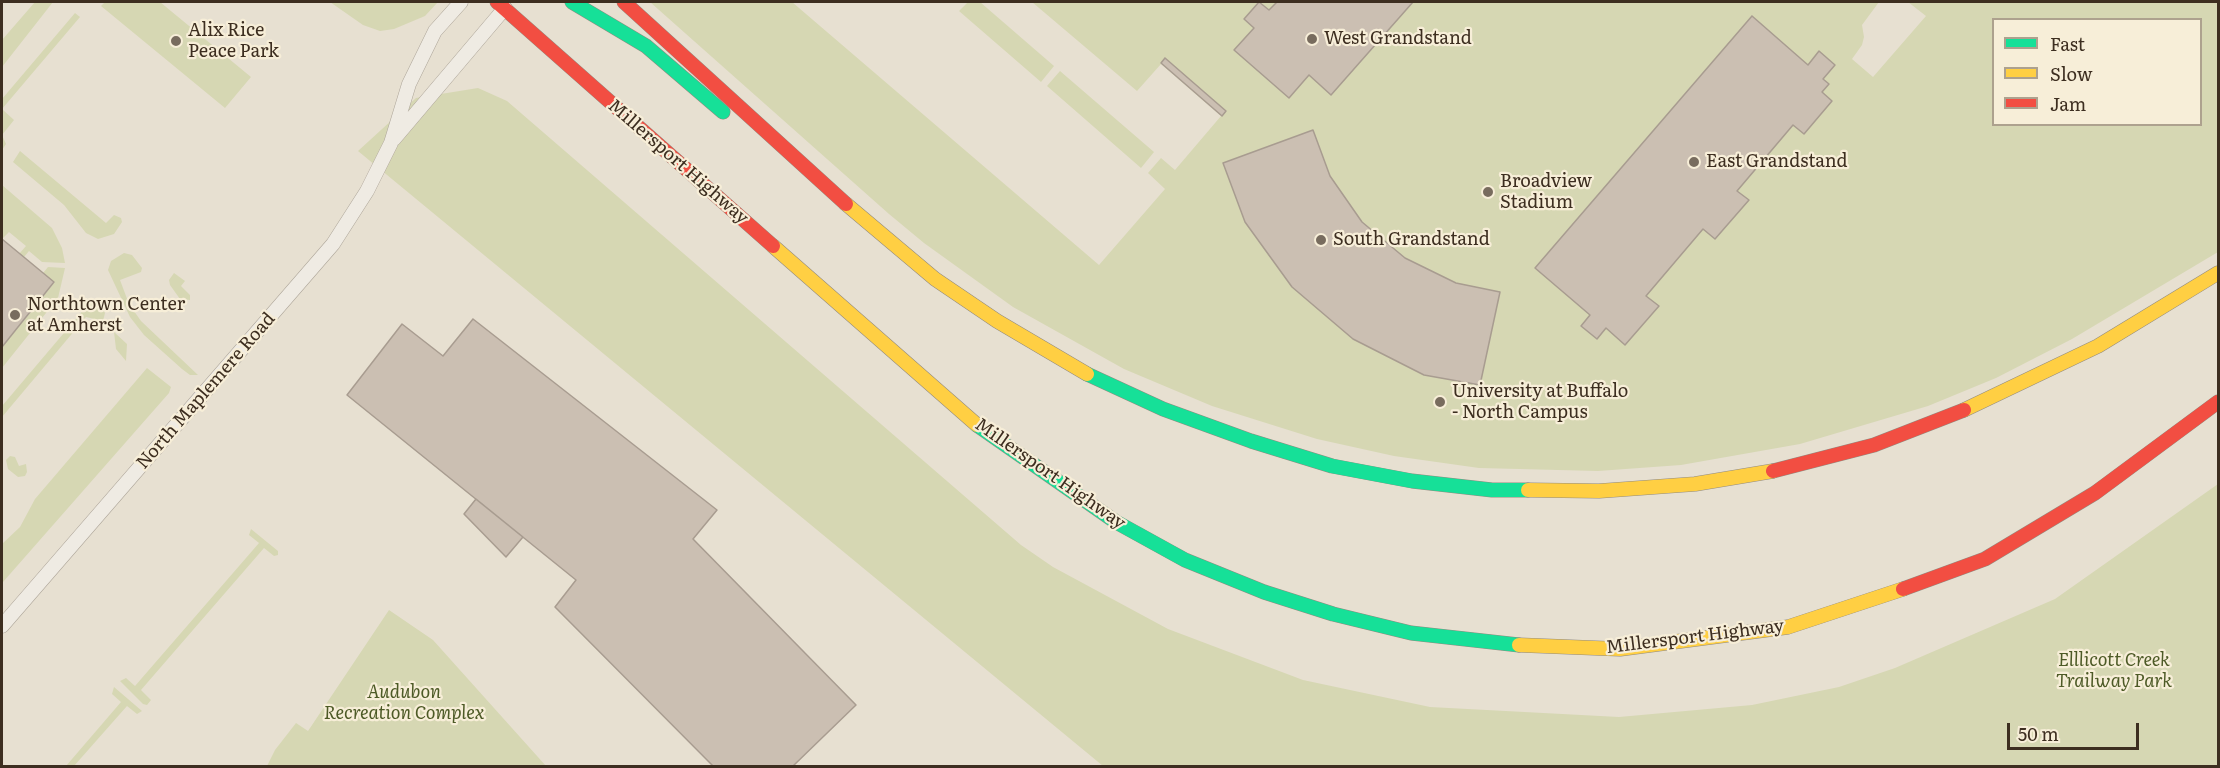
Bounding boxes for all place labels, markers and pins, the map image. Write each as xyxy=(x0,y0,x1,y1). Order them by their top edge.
place label: Alix Rice Peace Park xyxy=(188,20,279,63)
place label: West Grandstand xyxy=(1324,28,1472,50)
marker: West Grandstand xyxy=(1305,32,1319,46)
marker: Alix Rice Peace Park xyxy=(169,34,183,48)
place label: East Grandstand xyxy=(1706,151,1848,173)
marker: East Grandstand xyxy=(1687,155,1701,169)
place label: Broadview Stadium xyxy=(1500,171,1592,213)
marker: Broadview Stadium xyxy=(1481,185,1495,199)
place label: South Grandstand xyxy=(1333,229,1490,251)
marker: South Grandstand xyxy=(1314,233,1328,247)
place label: Northtown Center at Amherst xyxy=(27,294,185,336)
marker: Northtown Center at Amherst xyxy=(8,308,22,322)
place label: University at Buffalo - North Campus xyxy=(1452,381,1628,424)
marker: University at Buffalo - North Campus xyxy=(1433,395,1447,409)

